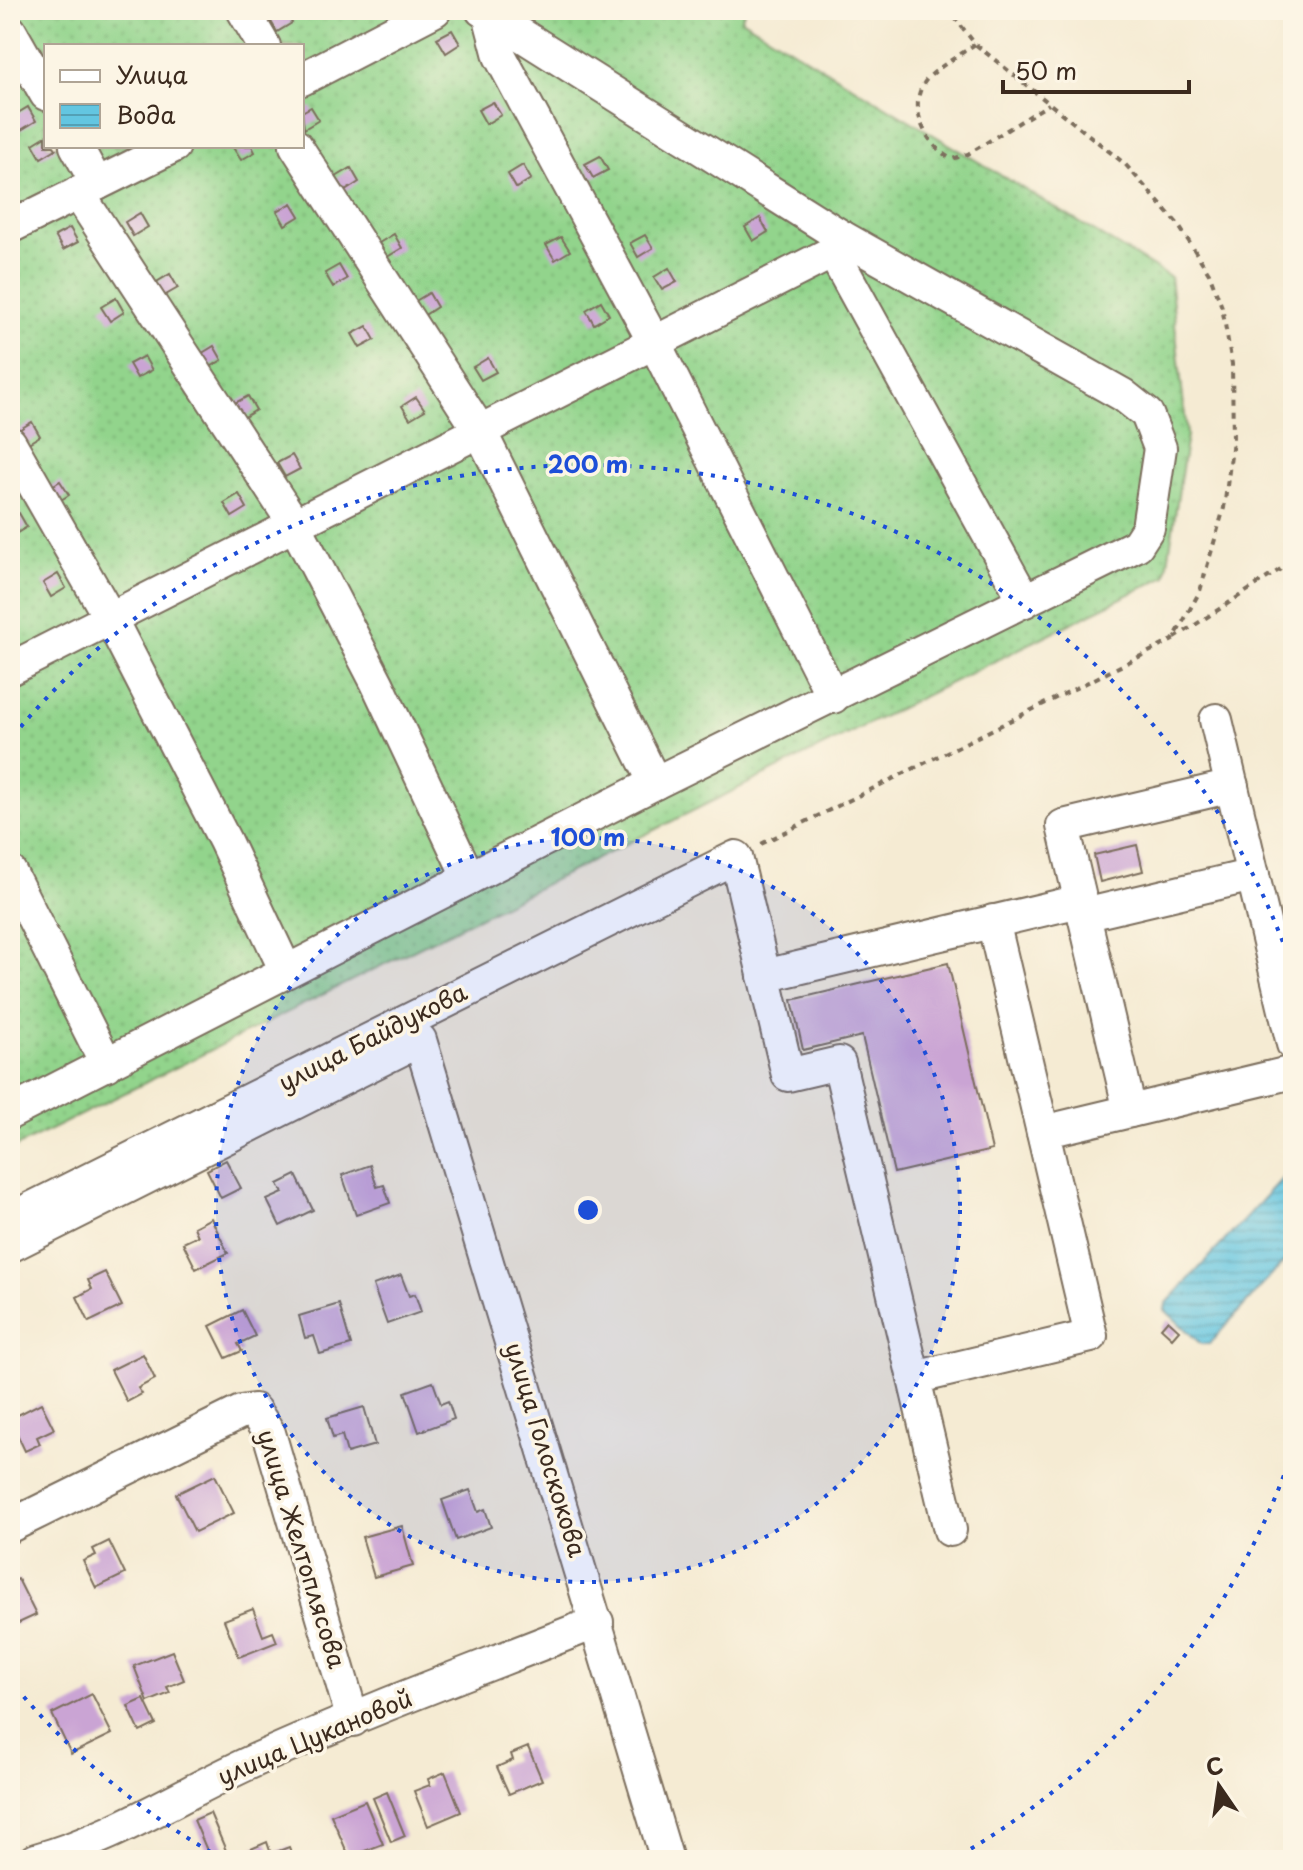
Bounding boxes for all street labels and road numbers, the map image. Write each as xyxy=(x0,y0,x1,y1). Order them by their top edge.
street label: улица Байдукова xyxy=(271,973,473,1099)
street label: улица Голоскокова xyxy=(497,1338,597,1561)
street label: улица Желтоплясова xyxy=(249,1424,356,1672)
street label: улица Цукановой xyxy=(211,1679,417,1793)

